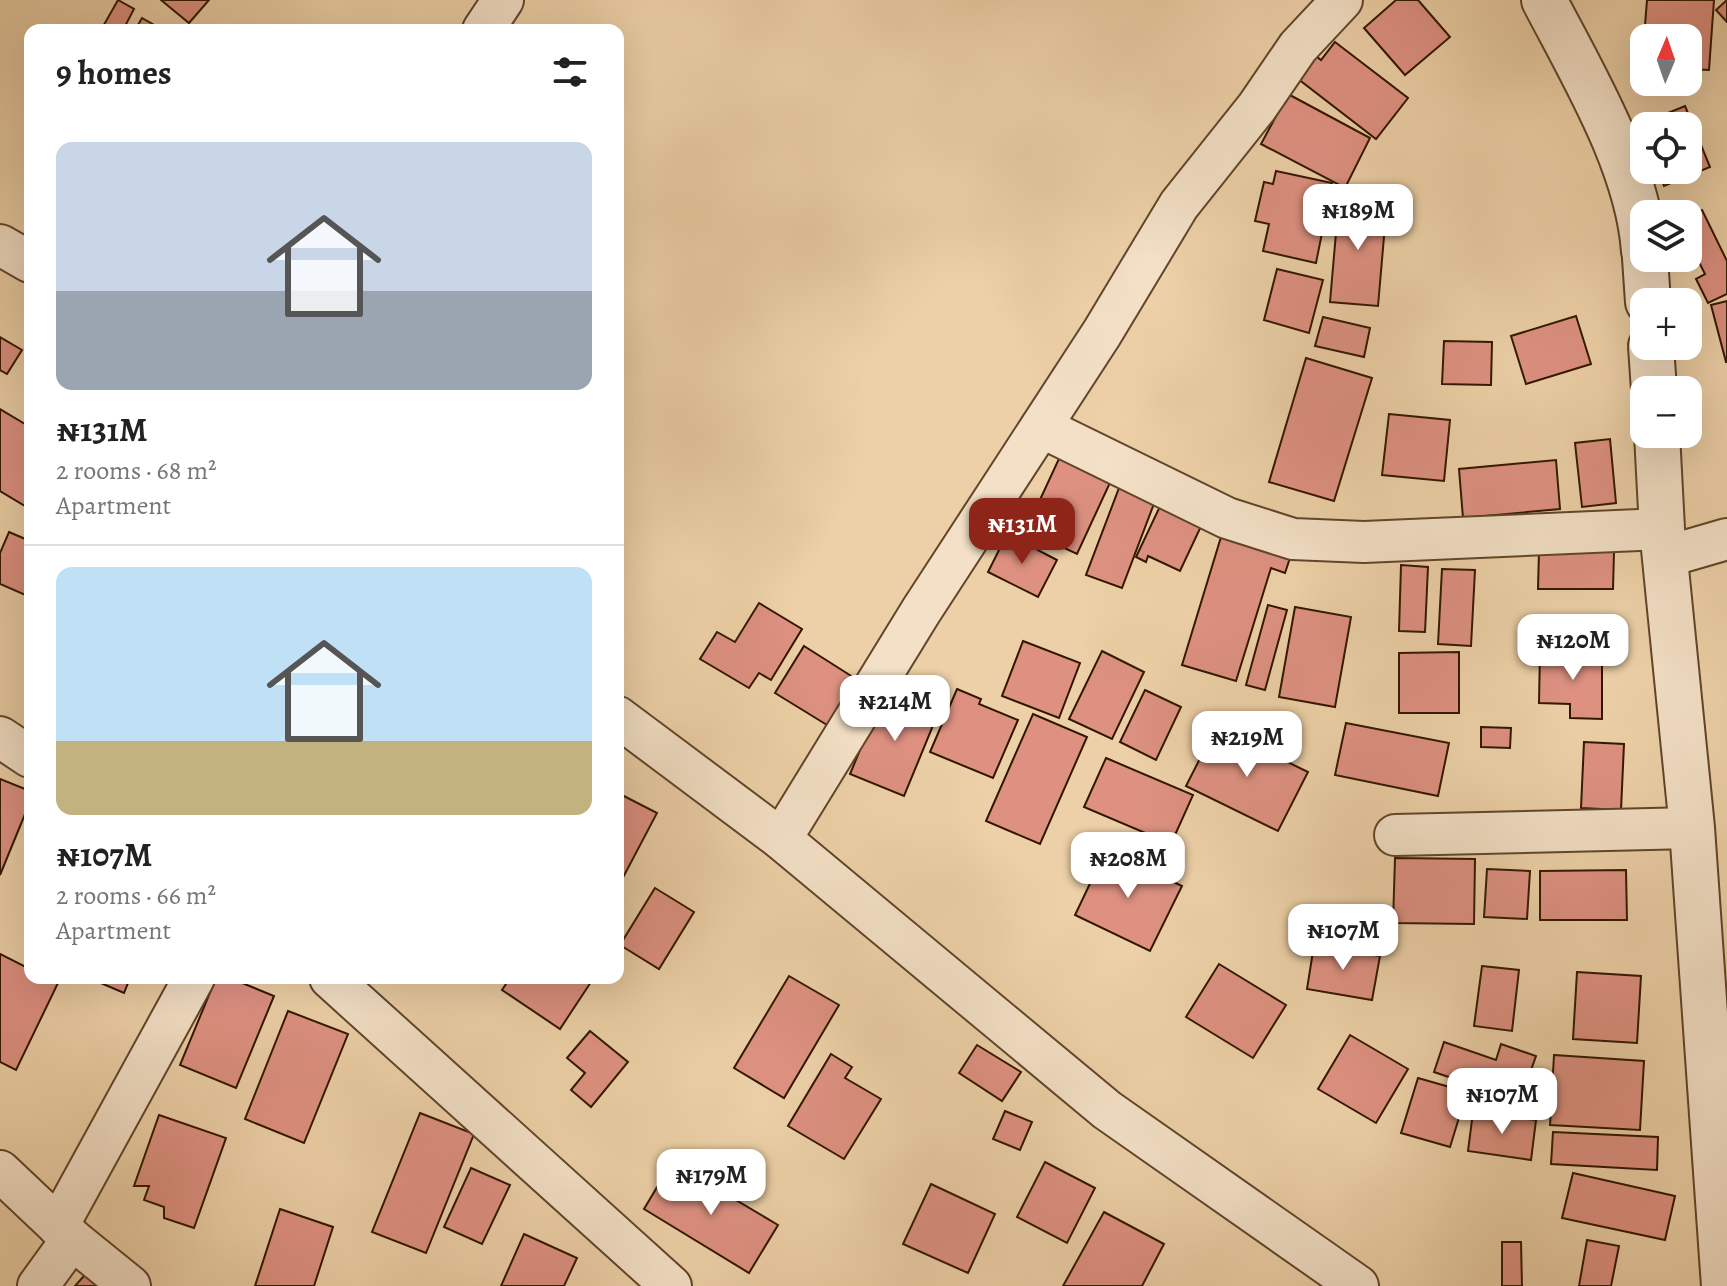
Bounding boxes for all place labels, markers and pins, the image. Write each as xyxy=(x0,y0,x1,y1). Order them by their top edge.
pin: ₦189M xyxy=(1302,184,1414,252)
pin: ₦131M xyxy=(966,498,1078,566)
pin: ₦120M xyxy=(1517,614,1629,682)
pin: ₦214M xyxy=(839,675,951,743)
pin: ₦219M xyxy=(1191,711,1303,779)
pin: ₦208M xyxy=(1072,832,1184,900)
pin: ₦107M xyxy=(1287,904,1399,972)
pin: ₦107M xyxy=(1446,1068,1558,1136)
pin: ₦179M xyxy=(655,1149,767,1217)

